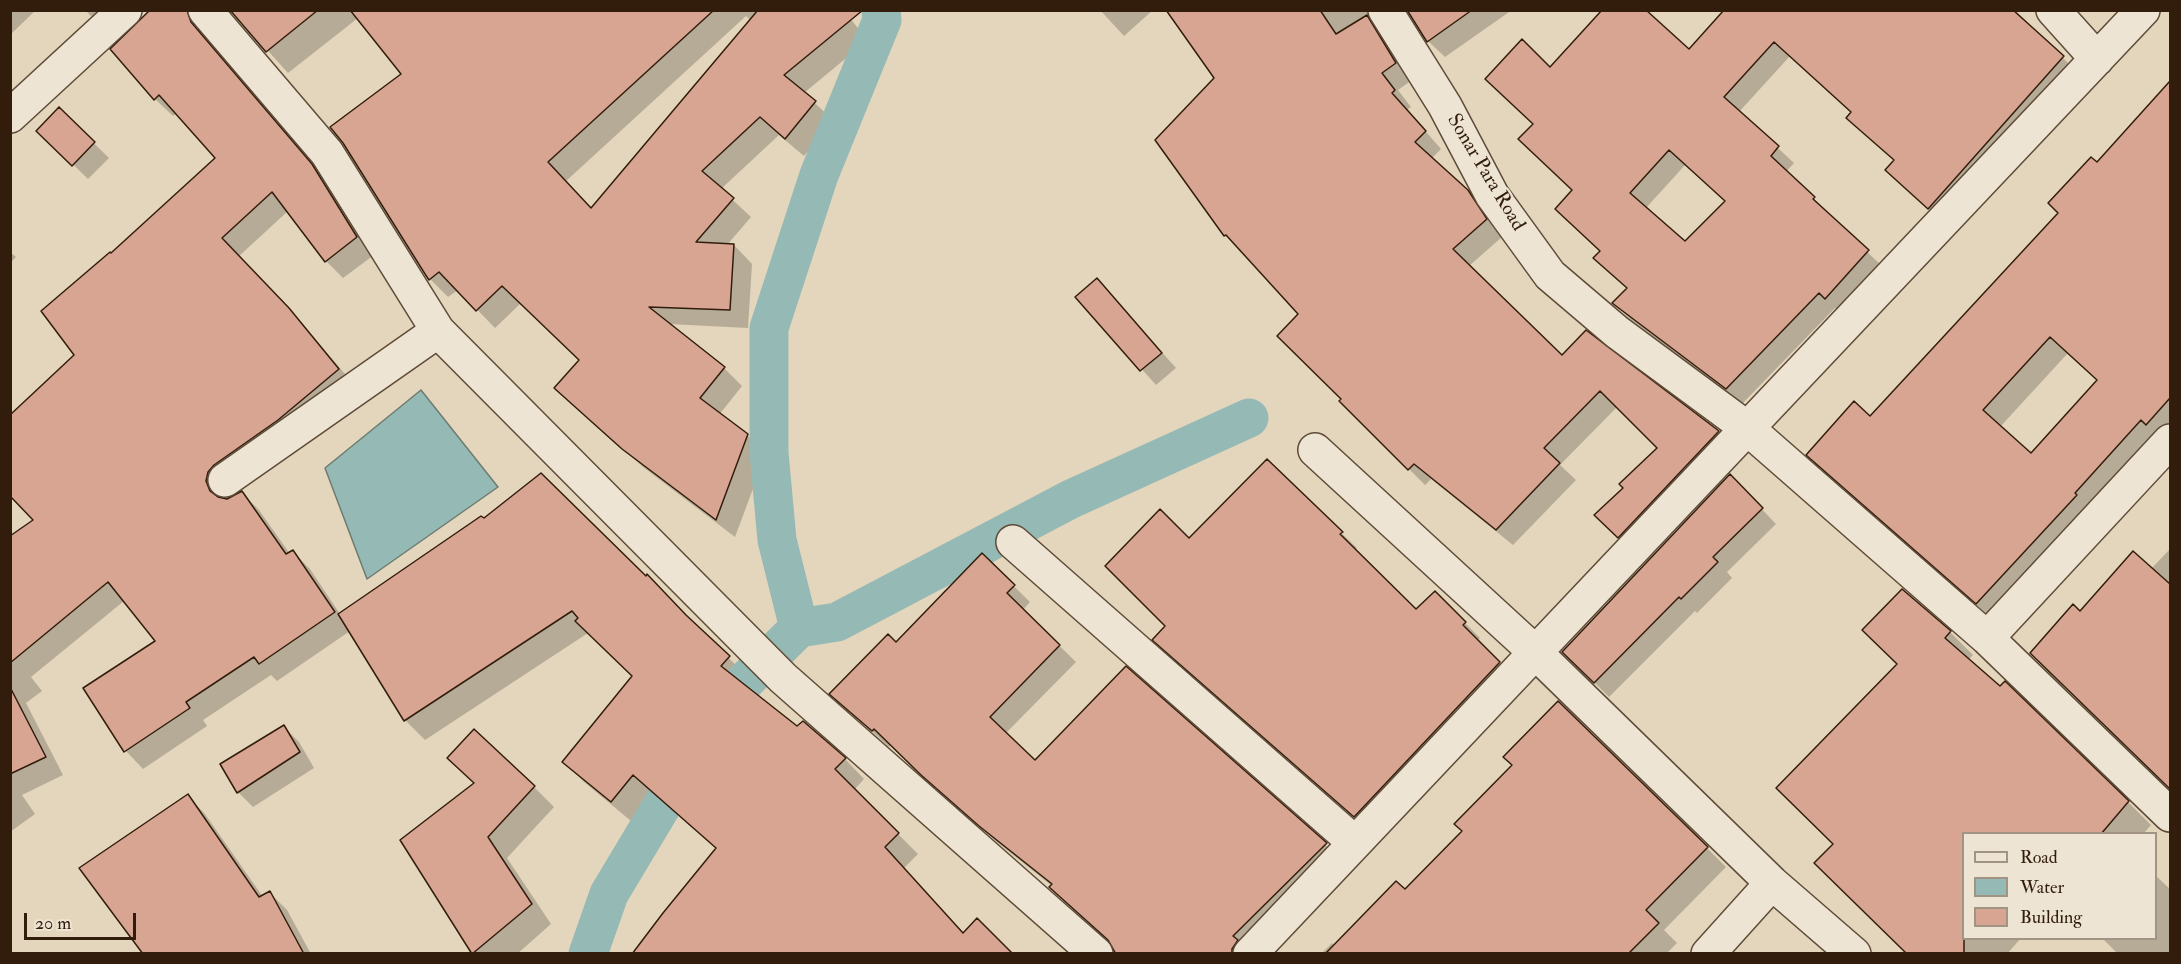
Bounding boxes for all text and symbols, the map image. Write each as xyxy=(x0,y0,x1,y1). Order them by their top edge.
street label: Sonar Para Road xyxy=(1441,110,1529,236)
legend xyxy=(1962,832,2157,940)
text: Road xyxy=(2020,846,2058,869)
text: Water xyxy=(2020,876,2064,899)
scale bar xyxy=(27,901,140,939)
text: Building xyxy=(2020,906,2082,929)
text: 20 m xyxy=(35,912,71,935)

